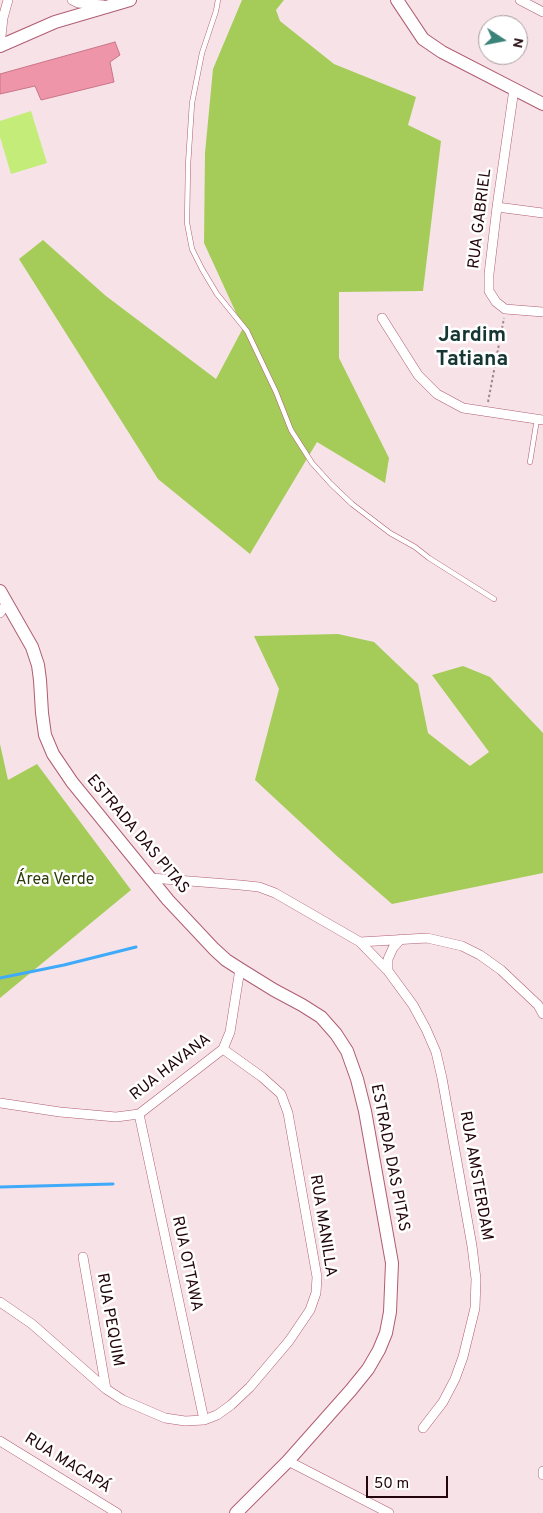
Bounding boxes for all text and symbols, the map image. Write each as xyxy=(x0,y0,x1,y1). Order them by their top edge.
north arrow xyxy=(478,15,528,65)
text: N xyxy=(508,36,527,49)
street label: RUA GABRIEL xyxy=(465,168,497,270)
district label: Jardim Tatiana xyxy=(436,324,508,374)
street label: ESTRADA DAS PITAS xyxy=(82,771,192,899)
park label: Área Verde xyxy=(16,871,94,891)
street label: RUA HAVANA xyxy=(127,1031,215,1105)
street label: ESTRADA DAS PITAS xyxy=(365,1083,413,1233)
street label: RUA AMSTERDAM xyxy=(454,1110,496,1242)
street label: RUA MANILLA xyxy=(304,1173,340,1279)
street label: RUA OTTAWA xyxy=(167,1215,205,1313)
street label: RUA PEQUIM xyxy=(91,1272,127,1368)
street label: RUA MACAPÁ xyxy=(20,1430,114,1498)
scale bar xyxy=(368,1466,450,1498)
text: 50 m xyxy=(374,1475,409,1494)

